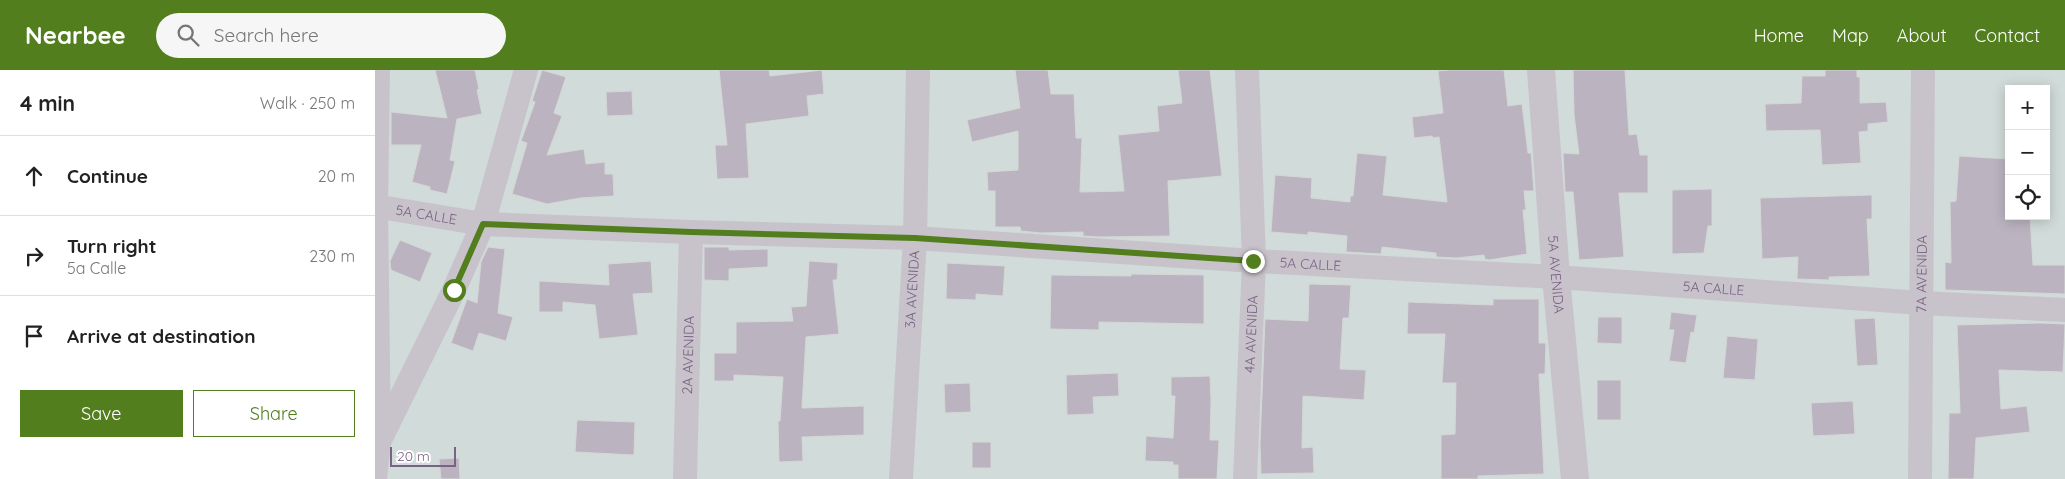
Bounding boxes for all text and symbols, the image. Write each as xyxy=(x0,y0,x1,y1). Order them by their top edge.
search box xyxy=(156,13,506,58)
text: Nearbee xyxy=(25,20,126,50)
icon: search xyxy=(174,21,202,49)
text: Search here xyxy=(214,23,319,47)
text: Home xyxy=(1754,24,1804,47)
text: Map xyxy=(1832,24,1869,47)
text: About xyxy=(1897,24,1947,47)
text: Contact xyxy=(1975,24,2040,47)
map controls xyxy=(2005,85,2050,220)
button: + xyxy=(2005,85,2050,130)
text: 4 min xyxy=(20,90,75,116)
text: Walk · 250 m xyxy=(260,93,355,113)
button: − xyxy=(2005,130,2050,175)
icon: ahead xyxy=(20,162,48,190)
text: Continue xyxy=(67,164,148,188)
text: 20 m xyxy=(318,166,355,186)
button: locate xyxy=(2005,175,2050,220)
street label: 5A CALLE xyxy=(394,201,458,228)
text: Turn right xyxy=(67,234,156,258)
street label: 5A AVENIDA xyxy=(1544,235,1568,314)
street label: 7A AVENIDA xyxy=(1912,235,1931,313)
icon: right xyxy=(20,242,48,270)
text: 230 m xyxy=(309,246,355,266)
street label: 3A AVENIDA xyxy=(901,250,923,329)
route end xyxy=(1242,250,1265,273)
street label: 5A CALLE xyxy=(1279,253,1342,275)
text: 5a Calle xyxy=(67,258,126,278)
street label: 5A CALLE xyxy=(1682,277,1745,299)
route start xyxy=(443,279,466,302)
street label: 4A AVENIDA xyxy=(1240,295,1262,374)
street label: 2A AVENIDA xyxy=(678,316,698,394)
icon: arrive xyxy=(20,322,48,350)
text: Arrive at destination xyxy=(67,324,256,348)
button: Save xyxy=(20,390,183,437)
button: Share xyxy=(193,390,355,437)
scale bar xyxy=(390,444,456,467)
text: 20 m xyxy=(397,447,430,465)

